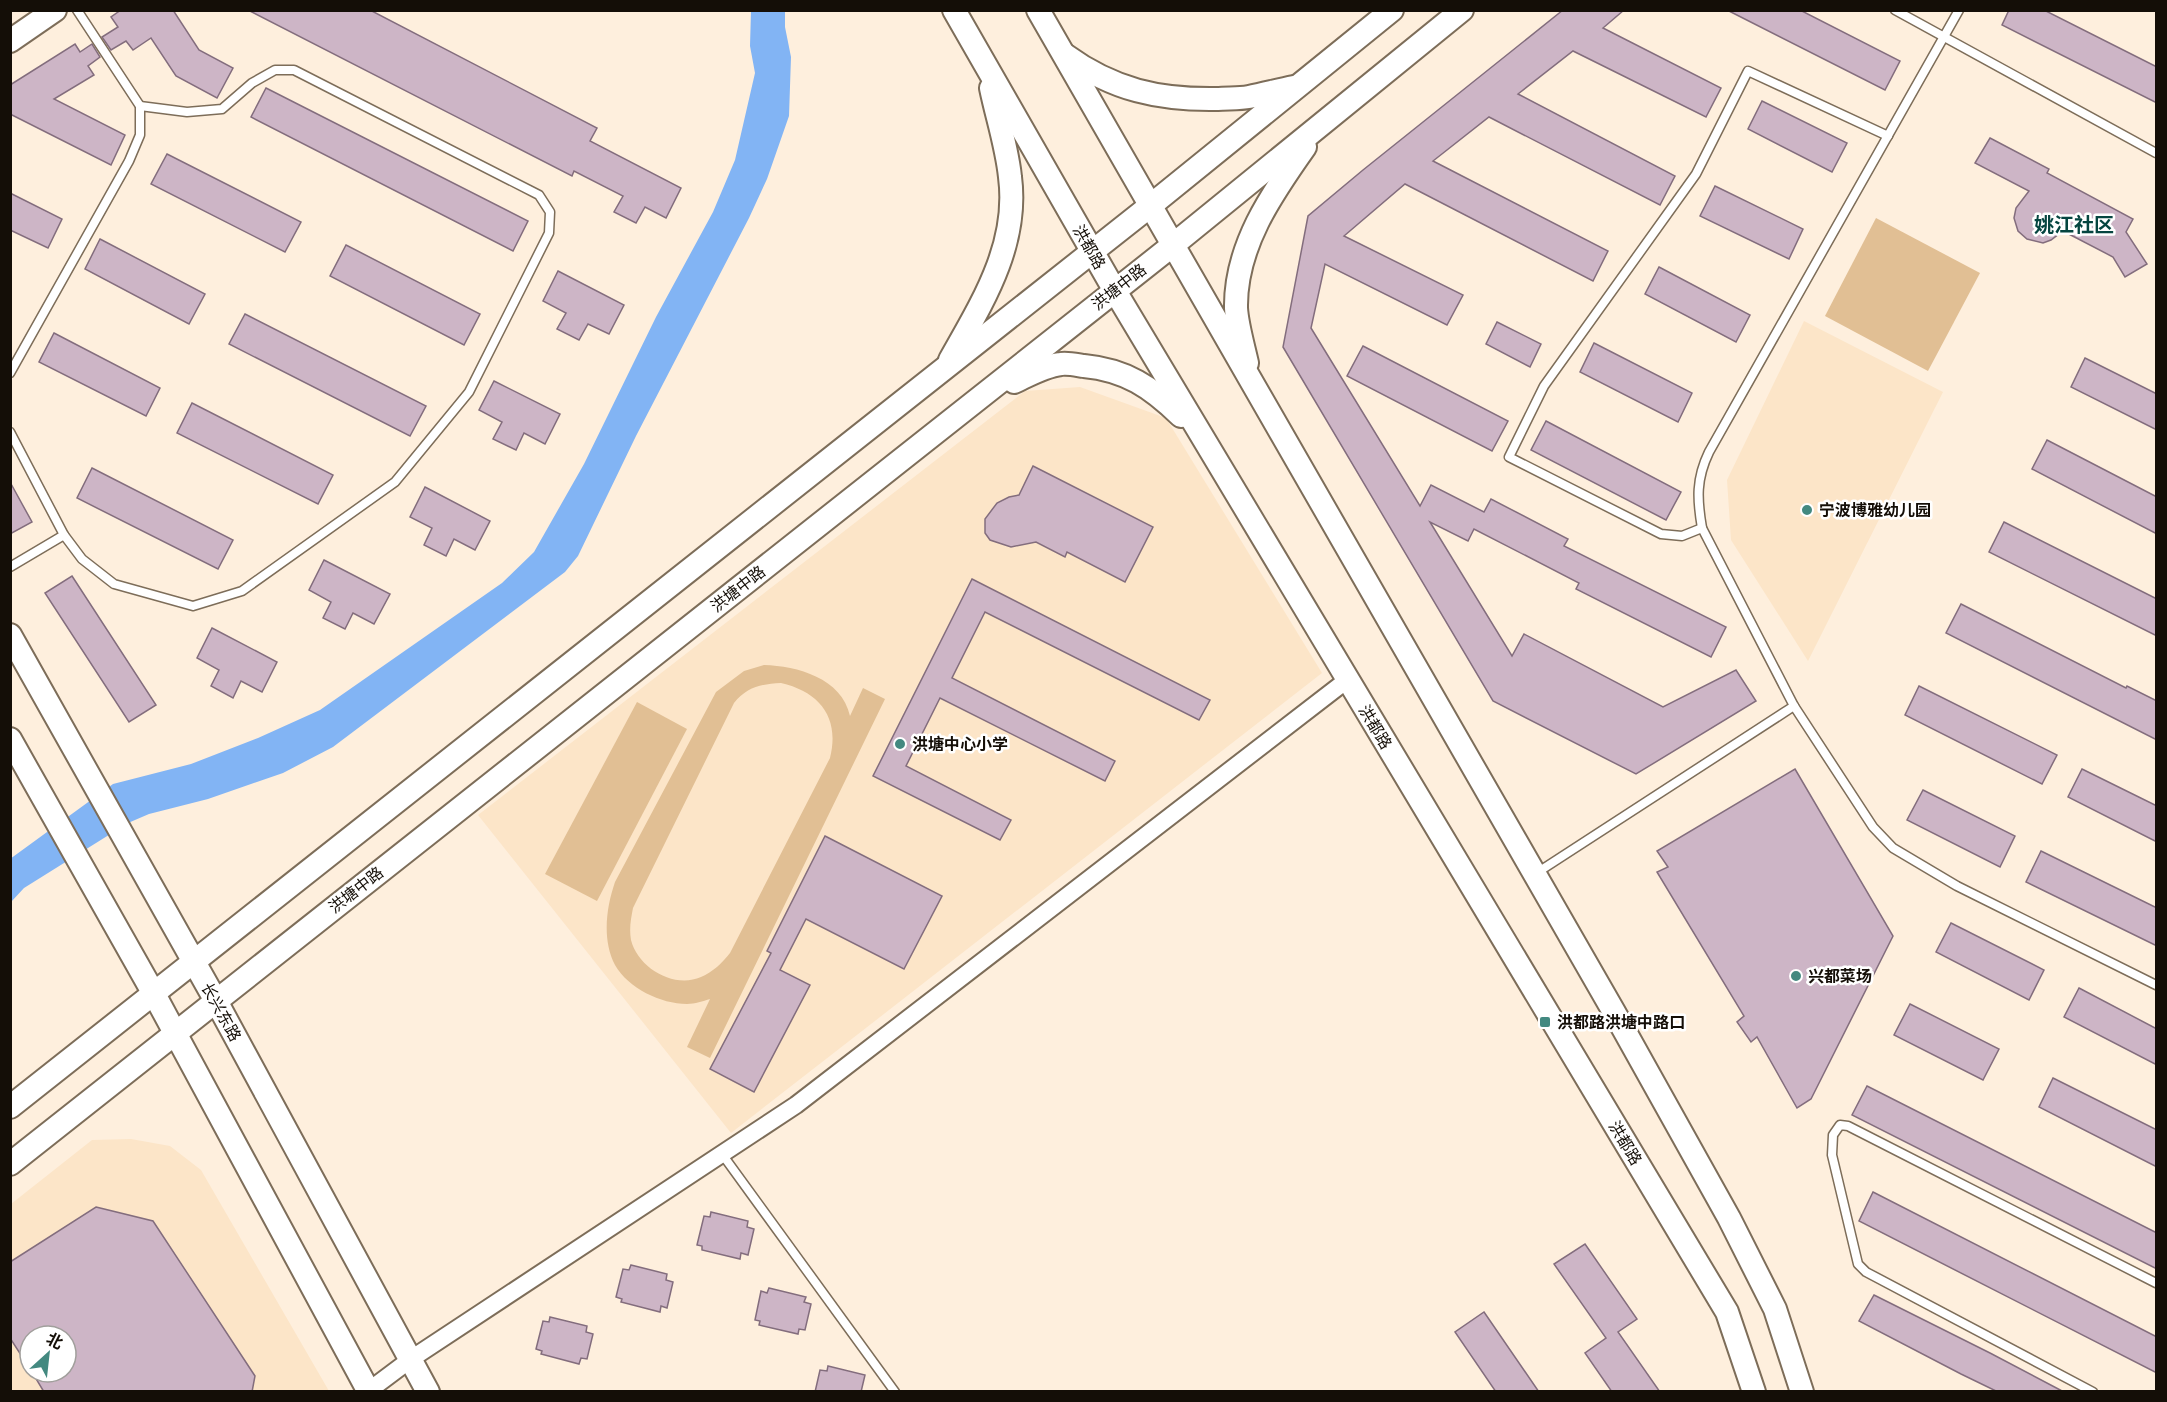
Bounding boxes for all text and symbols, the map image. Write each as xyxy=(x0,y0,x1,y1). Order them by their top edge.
district label: 姚江社区 xyxy=(2034,213,2114,237)
street label: 洪都路 xyxy=(1069,221,1109,273)
street label: 洪塘中路 xyxy=(1088,260,1150,314)
place label: 宁波博雅幼儿园 xyxy=(1819,501,1931,520)
marker: 宁波博雅幼儿园 xyxy=(1800,503,1814,517)
street label: 洪塘中路 xyxy=(707,562,769,616)
street label: 洪都路 xyxy=(1354,702,1396,752)
place label: 洪塘中心小学 xyxy=(912,735,1008,754)
marker: 洪塘中心小学 xyxy=(893,737,907,751)
street label: 洪塘中路 xyxy=(325,863,387,917)
place label: 兴都菜场 xyxy=(1808,967,1872,986)
marker: 兴都菜场 xyxy=(1789,969,1803,983)
street label: 长兴东路 xyxy=(197,979,245,1045)
place label: 洪都路洪塘中路口 xyxy=(1557,1013,1685,1032)
marker: 洪都路洪塘中路口 xyxy=(1538,1015,1552,1029)
street label: 洪都路 xyxy=(1604,1118,1646,1168)
north arrow xyxy=(18,1324,78,1384)
text: 北 xyxy=(43,1329,66,1353)

